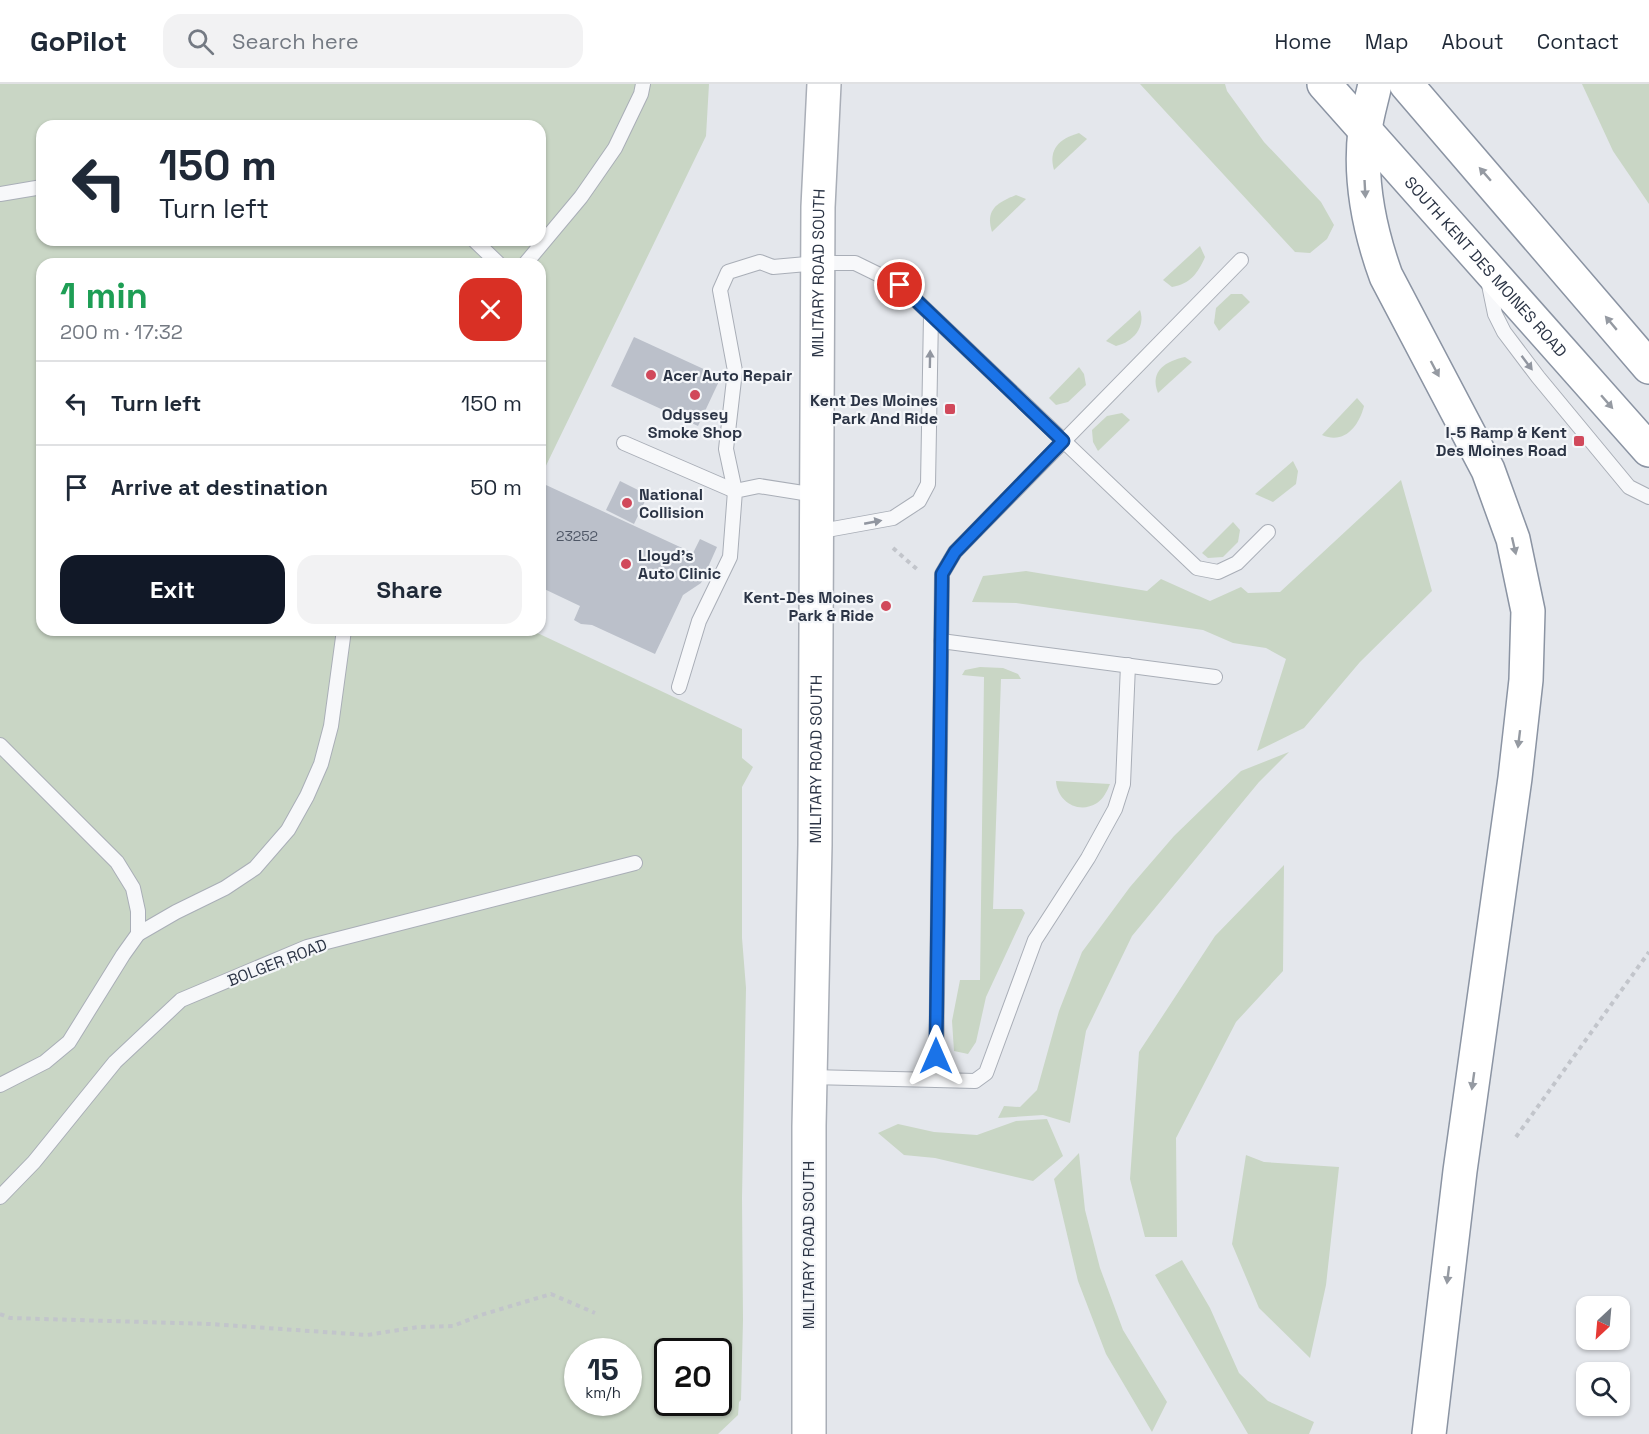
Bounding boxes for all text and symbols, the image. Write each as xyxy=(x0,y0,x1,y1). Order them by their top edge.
search box xyxy=(163,14,583,68)
text: GoPilot xyxy=(30,23,127,59)
icon: search xyxy=(184,25,217,58)
text: Search here xyxy=(232,27,359,55)
text: Home xyxy=(1274,28,1332,55)
text: Map xyxy=(1365,28,1409,55)
text: About xyxy=(1442,28,1504,55)
text: Contact xyxy=(1537,28,1619,55)
text: 150 m xyxy=(159,139,277,192)
icon: left xyxy=(60,144,138,222)
one-way arrow xyxy=(1478,166,1491,182)
street label: SOUTH KENT DES MOINES ROAD xyxy=(1400,172,1571,362)
one-way arrow xyxy=(1360,179,1370,198)
street label: MILITARY ROAD SOUTH xyxy=(807,188,830,358)
text: Turn left xyxy=(159,191,269,226)
pin xyxy=(874,259,925,310)
icon: arrive xyxy=(883,268,916,301)
text: 1 min xyxy=(60,273,148,319)
button: close xyxy=(459,278,522,341)
one-way arrow xyxy=(1605,316,1618,331)
text: 200 m · 17:32 xyxy=(60,319,183,345)
one-way arrow xyxy=(926,349,935,368)
one-way arrow xyxy=(1521,354,1533,370)
one-way arrow xyxy=(1430,361,1440,378)
place label: Acer Auto Repair xyxy=(663,365,792,386)
marker: Acer Auto Repair xyxy=(644,368,658,382)
icon: left xyxy=(60,387,93,420)
marker: Odyssey Smoke Shop xyxy=(688,388,702,402)
text: Turn left xyxy=(111,389,201,417)
text: 150 m xyxy=(461,389,522,417)
place label: Kent Des Moines Park And Ride xyxy=(810,390,938,429)
one-way arrow xyxy=(1600,394,1613,409)
marker: Kent Des Moines Park And Ride xyxy=(943,402,957,416)
place label: Odyssey Smoke Shop xyxy=(648,404,742,443)
place label: I-5 Ramp & Kent Des Moines Road xyxy=(1436,422,1567,461)
marker: I-5 Ramp & Kent Des Moines Road xyxy=(1572,434,1586,448)
icon: arrive xyxy=(60,471,93,504)
text: Arrive at destination xyxy=(111,473,328,501)
text: 50 m xyxy=(470,473,522,501)
place label: National Collision xyxy=(639,484,704,523)
marker: National Collision xyxy=(620,496,634,510)
one-way arrow xyxy=(864,517,883,526)
house number: 23252 xyxy=(556,527,598,545)
one-way arrow xyxy=(1510,537,1520,555)
place label: Lloyd's Auto Clinic xyxy=(638,545,721,584)
button: Exit xyxy=(60,555,285,624)
button: Share xyxy=(297,555,522,624)
marker: Lloyd's Auto Clinic xyxy=(619,557,633,571)
place label: Kent-Des Moines Park & Ride xyxy=(743,587,874,626)
marker: Kent-Des Moines Park & Ride xyxy=(879,599,893,613)
street label: MILITARY ROAD SOUTH xyxy=(805,675,827,844)
one-way arrow xyxy=(1514,730,1524,749)
street label: BOLGER ROAD xyxy=(224,934,330,991)
position arrow xyxy=(904,1024,968,1088)
one-way arrow xyxy=(1468,1072,1477,1091)
street label: MILITARY ROAD SOUTH xyxy=(798,1161,819,1329)
one-way arrow xyxy=(1443,1265,1452,1284)
north arrow xyxy=(1576,1296,1630,1350)
map controls xyxy=(1576,1296,1630,1416)
speed limit sign: 20 xyxy=(654,1338,732,1416)
text: 15 xyxy=(587,1350,619,1389)
button: search xyxy=(1576,1362,1630,1416)
text: km/h xyxy=(585,1383,621,1402)

